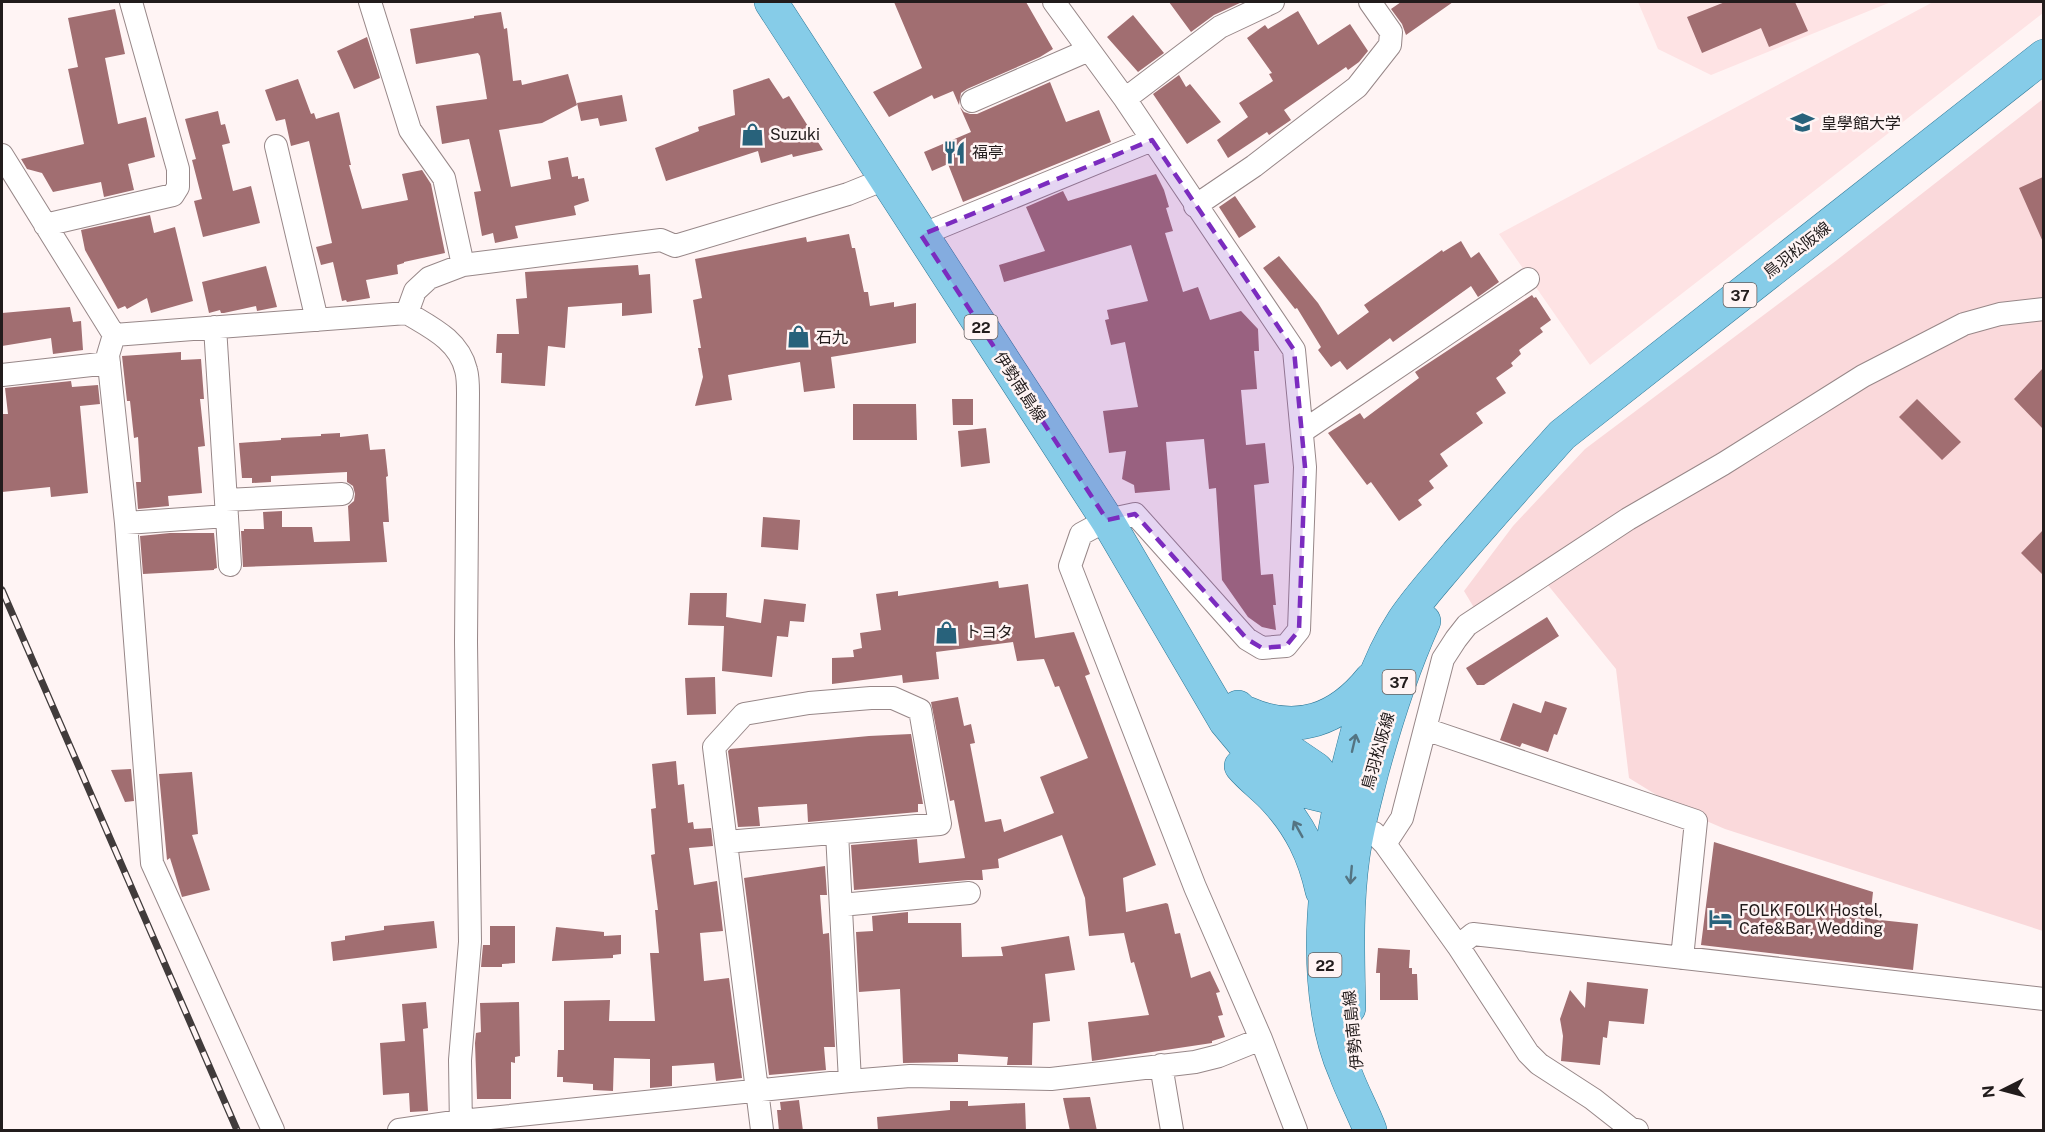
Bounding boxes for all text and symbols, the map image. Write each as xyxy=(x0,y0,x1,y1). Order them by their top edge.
school or university icon: 皇學館大学 xyxy=(1790,110,1816,136)
place label: 皇學館大学 xyxy=(1821,114,1901,133)
shop icon: Suzuki xyxy=(739,121,765,147)
place label: Suzuki xyxy=(770,125,820,144)
restaurant icon: 福亭 xyxy=(941,139,967,165)
place label: 福亭 xyxy=(972,143,1004,162)
street label: 鳥羽松阪線 xyxy=(1760,218,1834,282)
road number: 37 xyxy=(1724,283,1756,307)
road number: 22 xyxy=(964,315,998,339)
shop icon: 石九 xyxy=(785,324,811,350)
place label: 石九 xyxy=(816,328,848,347)
street label: 伊勢南島線 xyxy=(990,348,1050,426)
shop icon: トヨタ xyxy=(934,619,960,645)
place label: トヨタ xyxy=(965,623,1013,642)
road number: 37 xyxy=(1382,670,1416,694)
street label: 鳥羽松阪線 xyxy=(1358,710,1398,792)
one-way arrow xyxy=(1349,734,1361,753)
one-way arrow xyxy=(1292,821,1304,838)
one-way arrow xyxy=(1346,865,1357,885)
place label: FOLK FOLK Hostel, Cafe&Bar, Wedding xyxy=(1739,901,1883,938)
hotel icon: FOLK FOLK Hostel, Cafe&Bar, Wedding xyxy=(1708,906,1734,932)
road number: 22 xyxy=(1308,953,1342,977)
street label: 伊勢南島線 xyxy=(1339,989,1367,1071)
north arrow xyxy=(1973,1060,2033,1120)
text: N xyxy=(1978,1084,1999,1099)

